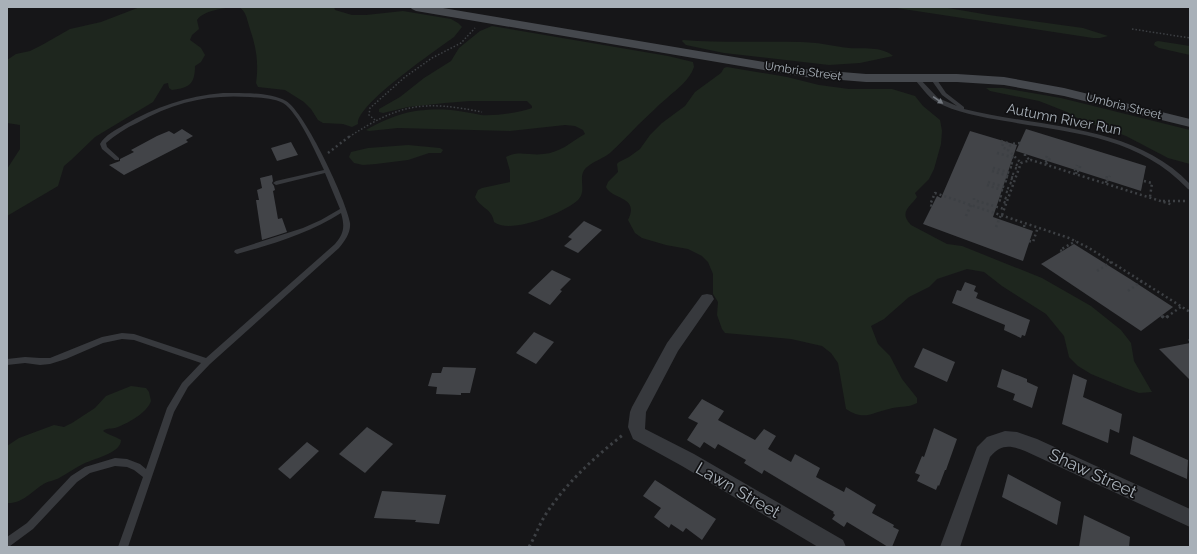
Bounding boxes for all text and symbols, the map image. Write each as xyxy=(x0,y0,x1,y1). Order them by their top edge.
street label: Umbria Street xyxy=(764,59,842,83)
street label: Umbria Street xyxy=(1085,90,1163,122)
one-way arrow xyxy=(933,96,944,104)
street label: Autumn River Run xyxy=(1005,100,1123,138)
street label: Shaw Street xyxy=(1046,444,1140,502)
street label: Lawn Street xyxy=(692,458,784,522)

